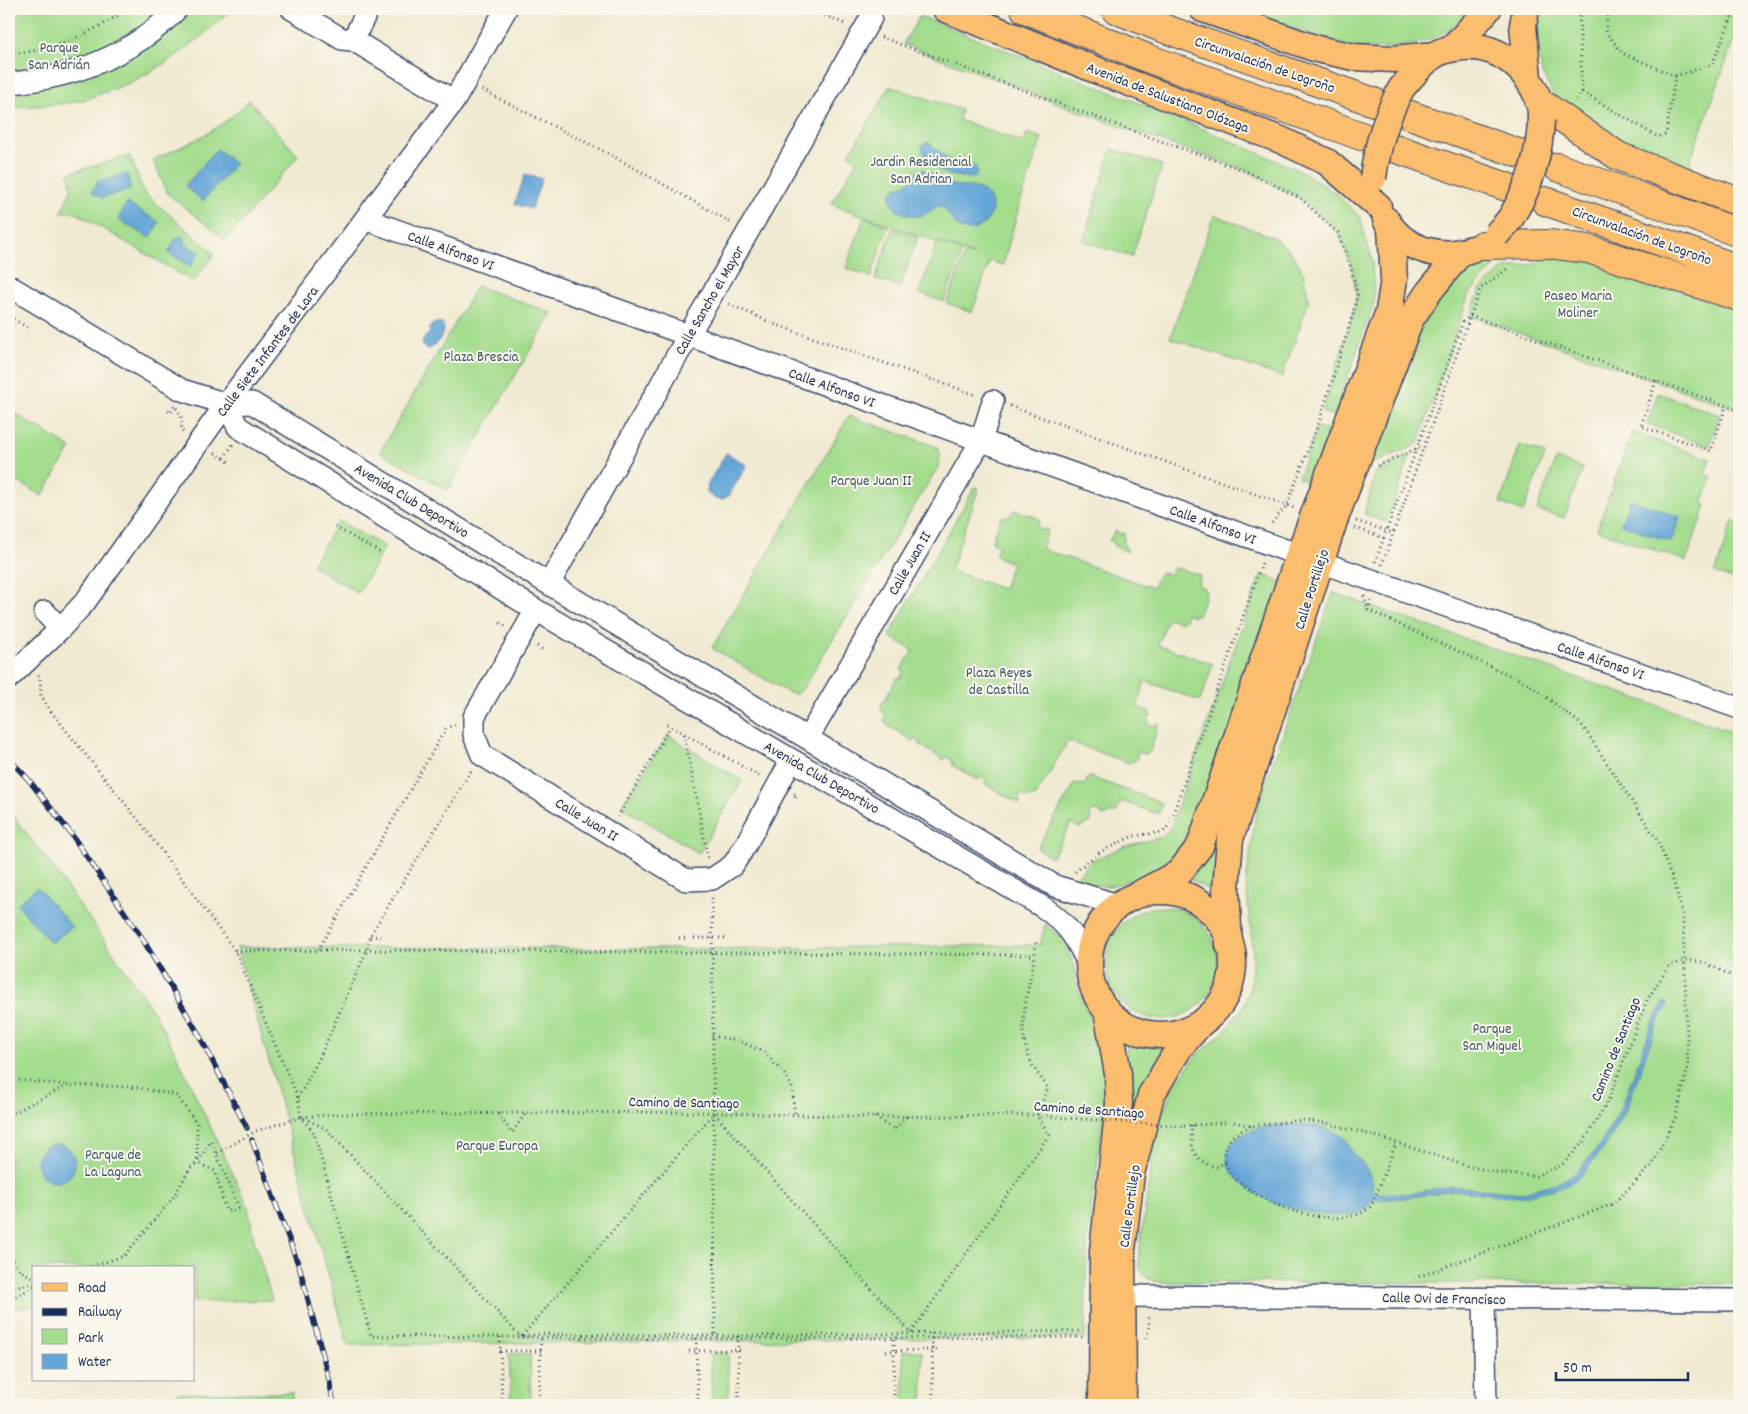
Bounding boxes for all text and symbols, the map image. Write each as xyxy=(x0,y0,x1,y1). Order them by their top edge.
street label: Circunvalación de Logroño xyxy=(1191,32,1338,100)
park label: Parque San Adrián xyxy=(28,38,90,77)
street label: Avenida de Salustiano Olózaga xyxy=(1083,58,1253,140)
park label: Jardin Residencial San Adrian xyxy=(870,152,972,191)
street label: Circunvalación de Logroño xyxy=(1568,201,1715,272)
street label: Calle Alfonso VI xyxy=(404,226,497,278)
street label: Calle Sancho el Mayor xyxy=(670,242,751,360)
street label: Calle Siete Infantes de Lara xyxy=(212,281,326,422)
park label: Paseo Maria Moliner xyxy=(1544,286,1613,325)
park label: Plaza Brescia xyxy=(444,347,519,369)
street label: Calle Alfonso VI xyxy=(785,363,878,415)
street label: Avenida Club Deportivo xyxy=(349,459,473,545)
park label: Parque Juan II xyxy=(830,471,912,493)
street label: Calle Alfonso VI xyxy=(1166,500,1259,552)
street label: Calle Juan II xyxy=(884,528,938,600)
street label: Calle Portillejo xyxy=(1290,546,1336,633)
street label: Calle Alfonso VI xyxy=(1554,637,1647,687)
park label: Plaza Reyes de Castilla xyxy=(966,663,1032,702)
street label: Avenida Club Deportivo xyxy=(759,737,883,821)
street label: Calle Juan II xyxy=(550,793,622,848)
street label: Camino de Santiago xyxy=(1586,994,1648,1105)
park label: Parque San Miguel xyxy=(1463,1019,1522,1058)
street label: Camino de Santiago xyxy=(628,1092,740,1116)
street label: Camino de Santiago xyxy=(1033,1096,1145,1126)
park label: Parque Europa xyxy=(456,1136,539,1158)
park label: Parque de La Laguna xyxy=(85,1145,142,1184)
street label: Calle Portillejo xyxy=(1114,1163,1148,1249)
legend xyxy=(32,1266,195,1382)
text: Road xyxy=(78,1278,106,1300)
street label: Calle Ovi de Francisco xyxy=(1382,1288,1506,1312)
text: Railway xyxy=(78,1302,122,1324)
text: Park xyxy=(78,1328,104,1350)
scale bar xyxy=(1556,1349,1688,1381)
text: Water xyxy=(78,1352,112,1374)
text: 50 m xyxy=(1563,1358,1592,1380)

